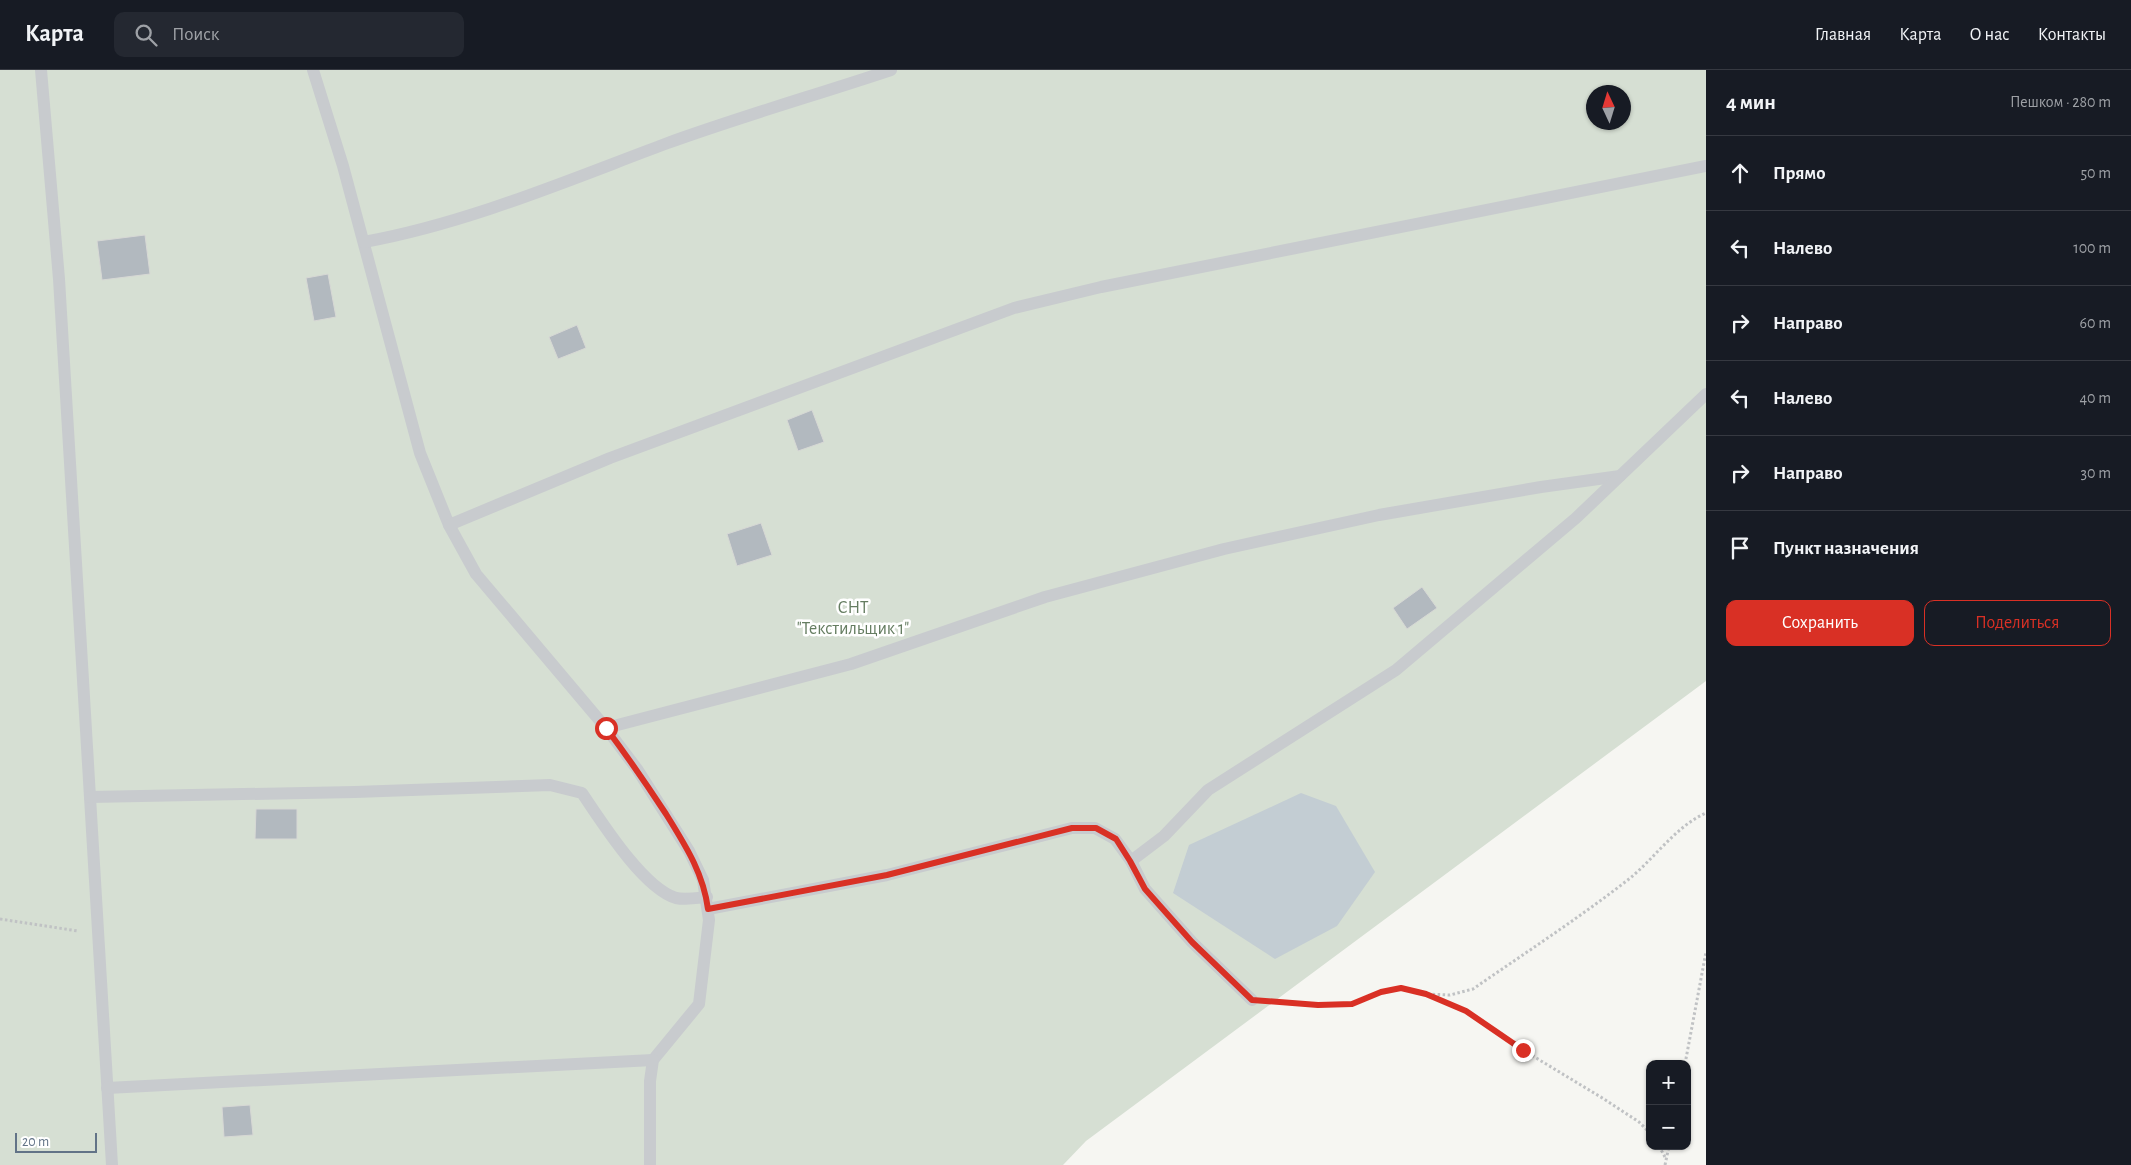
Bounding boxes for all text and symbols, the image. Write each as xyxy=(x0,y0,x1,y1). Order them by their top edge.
search box xyxy=(114,12,464,57)
icon: search xyxy=(132,21,160,49)
text: Карта xyxy=(25,22,84,46)
text: Поиск xyxy=(172,25,219,44)
text: Главная xyxy=(1815,26,1871,44)
text: Карта xyxy=(1899,26,1941,44)
text: О нас xyxy=(1969,26,2010,44)
text: Контакты xyxy=(2038,26,2106,44)
north arrow xyxy=(1586,85,1631,130)
text: 4 мин xyxy=(1726,92,1776,113)
text: Пешком · 280 m xyxy=(2010,94,2111,110)
icon: ahead xyxy=(1726,159,1754,187)
text: Прямо xyxy=(1773,164,1826,183)
text: 50 m xyxy=(2080,165,2111,181)
icon: left xyxy=(1726,234,1754,262)
text: Налево xyxy=(1773,239,1832,258)
text: 100 m xyxy=(2073,240,2111,256)
icon: right xyxy=(1726,309,1754,337)
text: Направо xyxy=(1773,314,1843,333)
text: 60 m xyxy=(2080,315,2111,331)
icon: left xyxy=(1726,384,1754,412)
text: Налево xyxy=(1773,389,1832,408)
text: 40 m xyxy=(2079,390,2111,406)
icon: right xyxy=(1726,459,1754,487)
text: Направо xyxy=(1773,464,1843,483)
text: 30 m xyxy=(2081,465,2111,481)
icon: arrive xyxy=(1726,534,1754,562)
text: Пункт назначения xyxy=(1773,539,1919,558)
park label: СНТ "Текстильщик 1" xyxy=(797,599,909,638)
button: Сохранить xyxy=(1726,600,1914,646)
button: Поделиться xyxy=(1924,600,2111,646)
route start xyxy=(595,717,618,740)
route end xyxy=(1512,1039,1535,1062)
map controls xyxy=(1646,1060,1691,1150)
button: + xyxy=(1646,1060,1691,1105)
button: − xyxy=(1646,1105,1691,1150)
scale bar xyxy=(15,1130,98,1153)
text: 20 m xyxy=(22,1135,49,1149)

